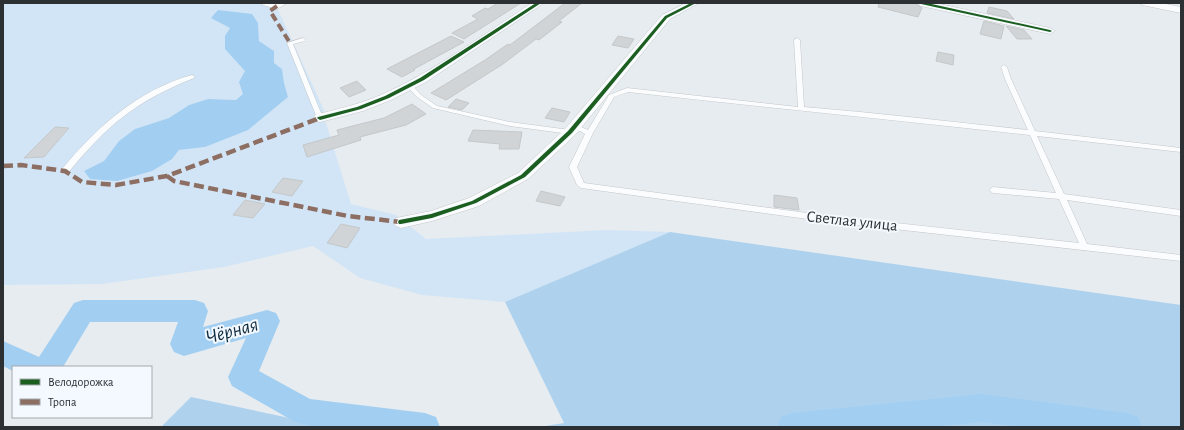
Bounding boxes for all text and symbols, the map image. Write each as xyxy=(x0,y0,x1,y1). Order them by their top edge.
street label: Светлая улица xyxy=(806,208,898,235)
water label: Чёрная xyxy=(204,314,260,348)
legend xyxy=(12,366,152,418)
text: Велодорожка xyxy=(48,376,114,388)
text: Тропа xyxy=(48,396,77,408)

